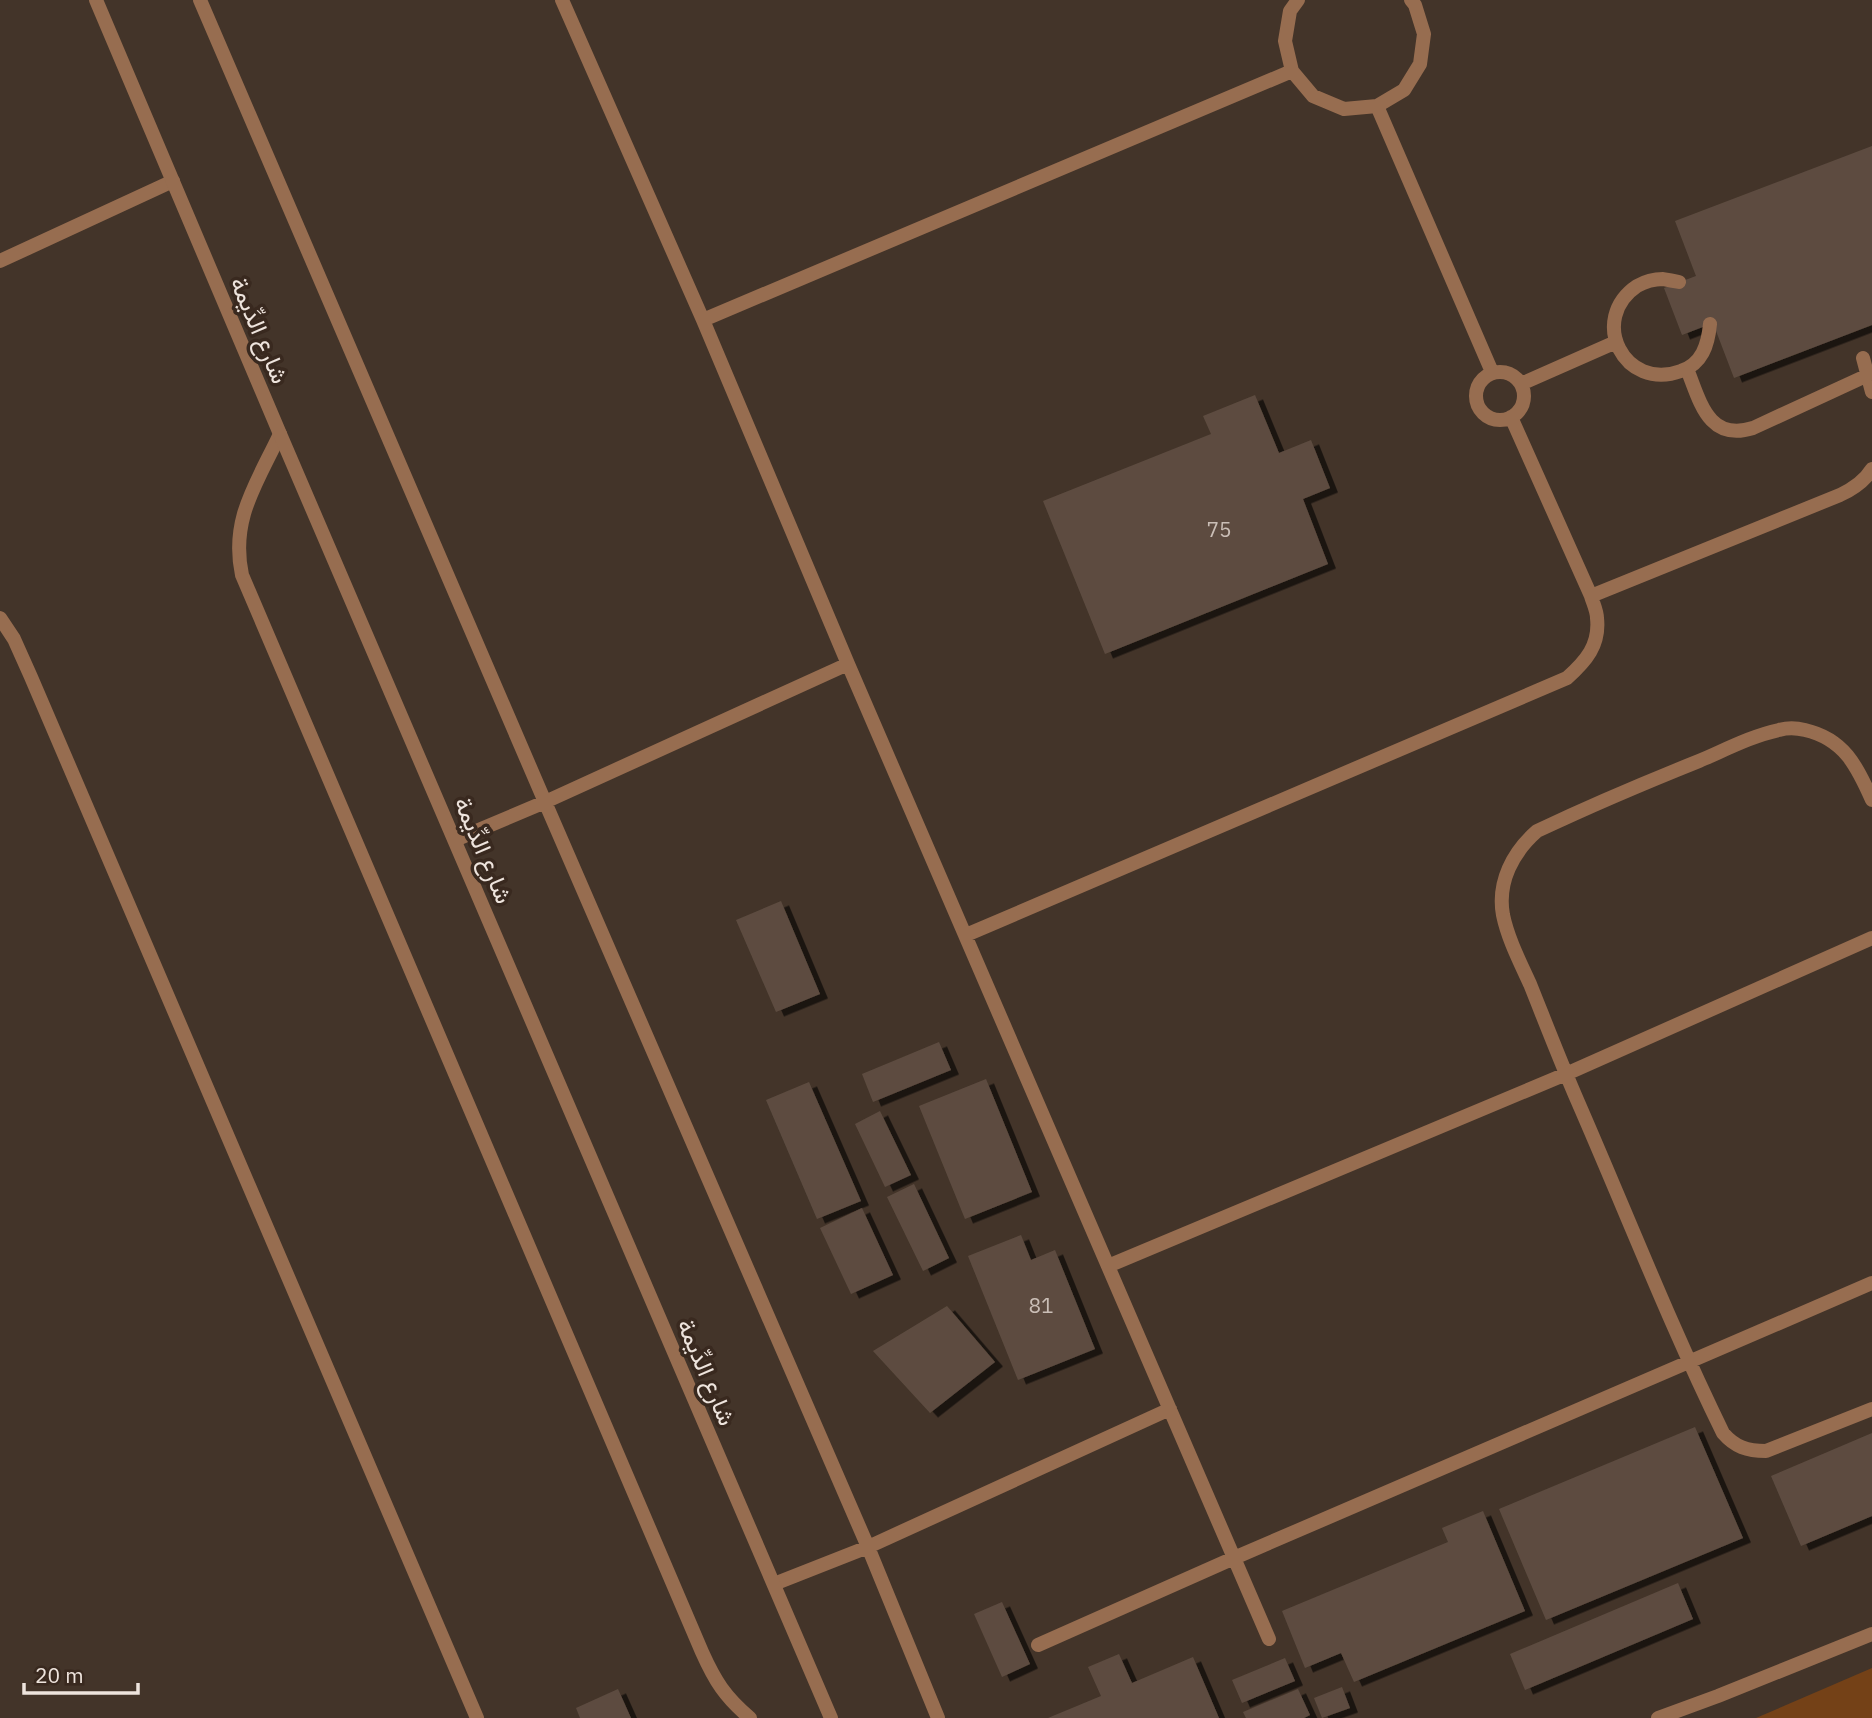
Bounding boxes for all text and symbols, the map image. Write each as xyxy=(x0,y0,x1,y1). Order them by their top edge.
street label: شارع الدِّيمة xyxy=(222,272,297,389)
house number: 75 xyxy=(1206,515,1232,543)
street label: شارع الدِّيمة xyxy=(446,792,521,909)
house number: 81 xyxy=(1028,1291,1054,1319)
street label: شارع الدِّيمة xyxy=(669,1314,744,1431)
scale bar xyxy=(24,1652,138,1696)
text: 20 m xyxy=(35,1661,84,1689)

